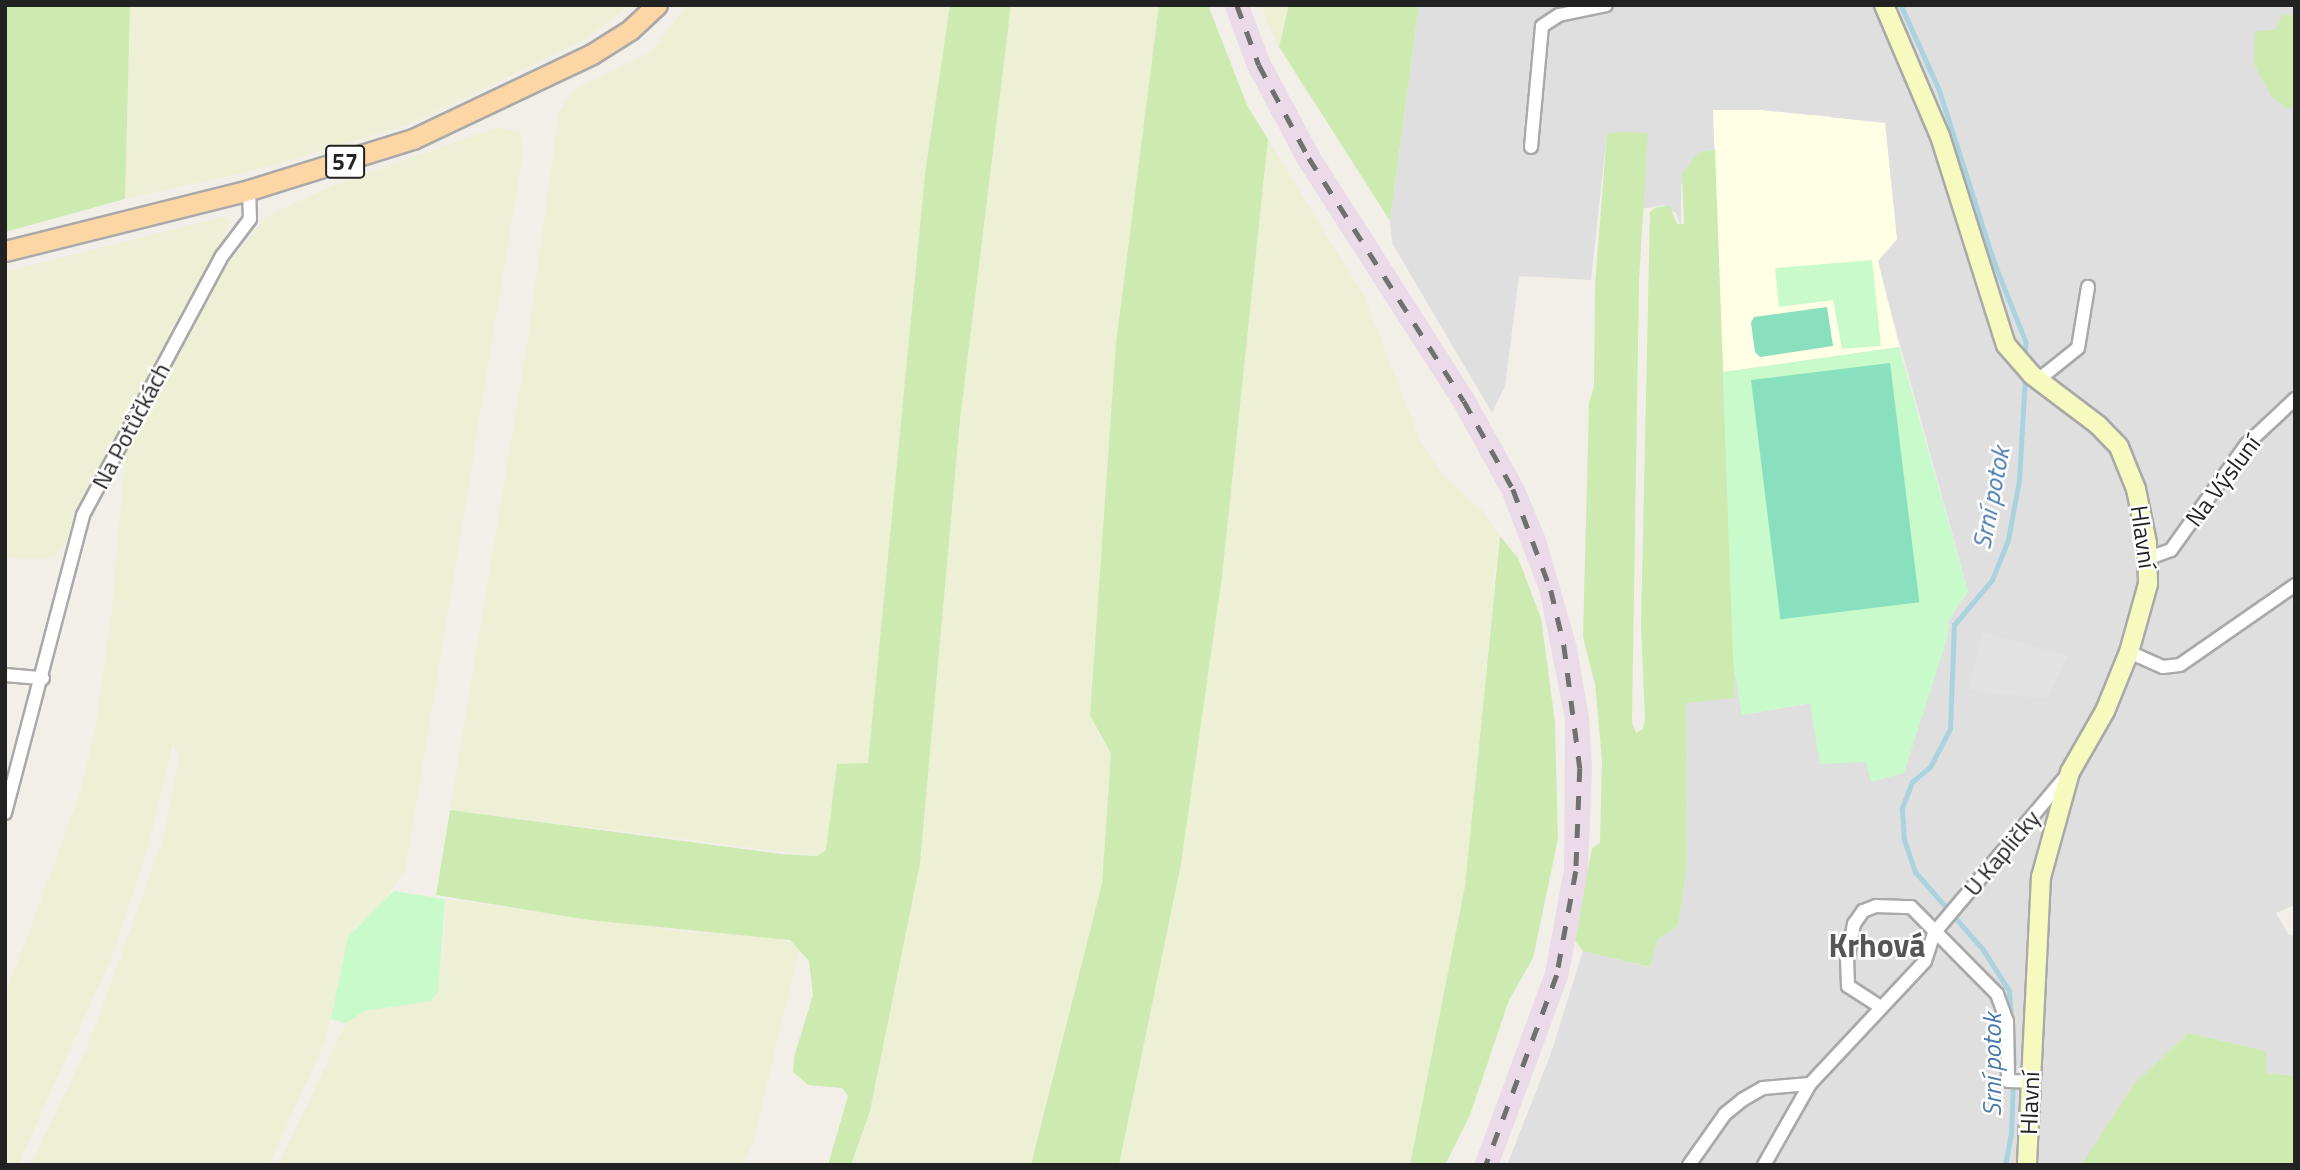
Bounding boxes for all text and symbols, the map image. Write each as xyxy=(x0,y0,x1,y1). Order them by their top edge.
road number: 57 xyxy=(324,142,366,182)
street label: Na Potůčkách xyxy=(86,358,176,494)
street label: Na Výsluní xyxy=(2180,430,2266,532)
water label: Srní potok xyxy=(1966,444,2016,552)
street label: Hlavní xyxy=(2124,504,2162,570)
street label: U Kapličky xyxy=(1958,804,2046,902)
district label: Krhová xyxy=(1828,926,1926,964)
water label: Srní potok xyxy=(1976,1013,2008,1117)
street label: Hlavní xyxy=(2015,1071,2045,1135)

